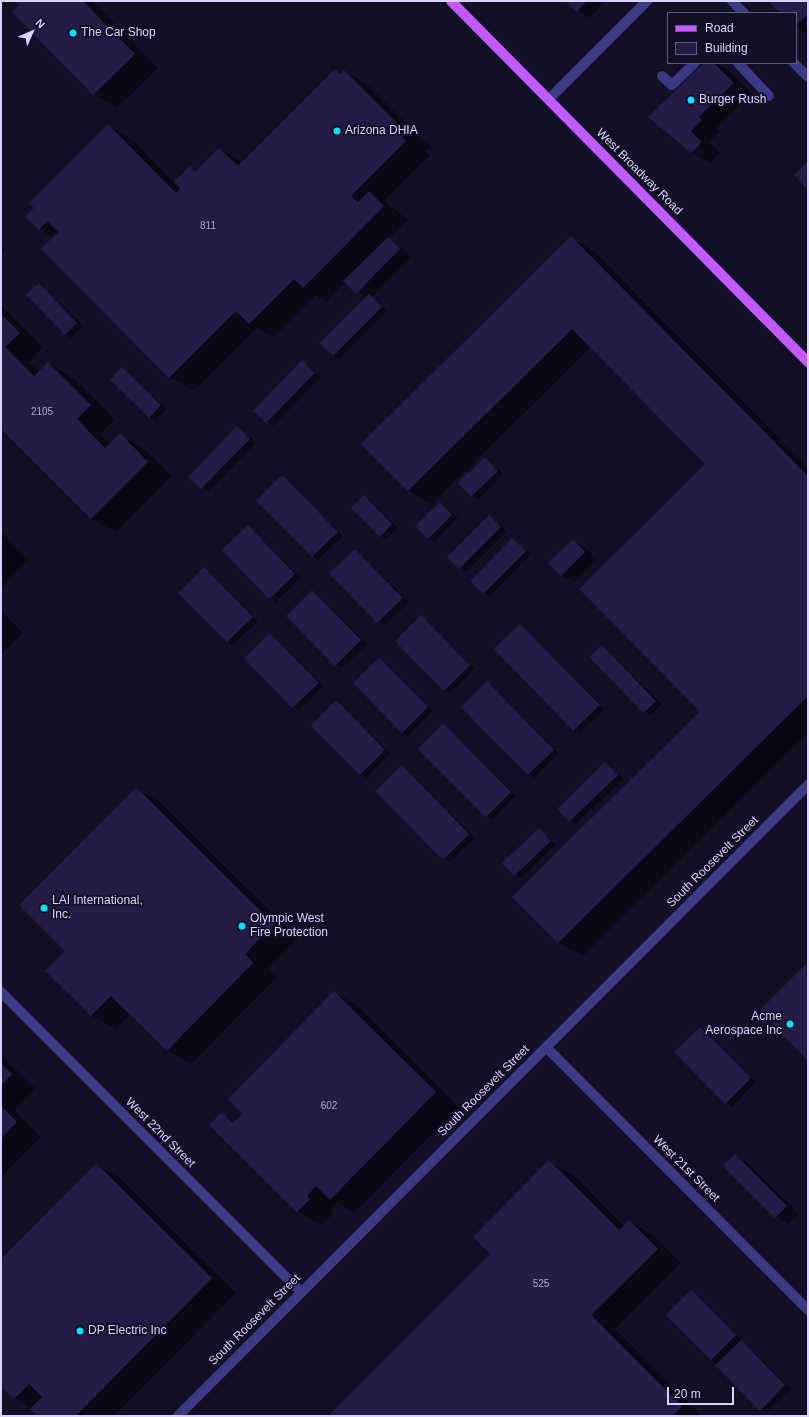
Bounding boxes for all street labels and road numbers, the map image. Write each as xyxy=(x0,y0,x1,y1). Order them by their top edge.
street label: West Broadway Road xyxy=(593,126,685,218)
street label: South Roosevelt Street xyxy=(664,813,762,911)
street label: South Roosevelt Street xyxy=(435,1042,533,1140)
street label: West 22nd Street xyxy=(122,1095,198,1171)
street label: West 21st Street xyxy=(650,1133,722,1205)
street label: South Roosevelt Street xyxy=(206,1271,304,1369)

